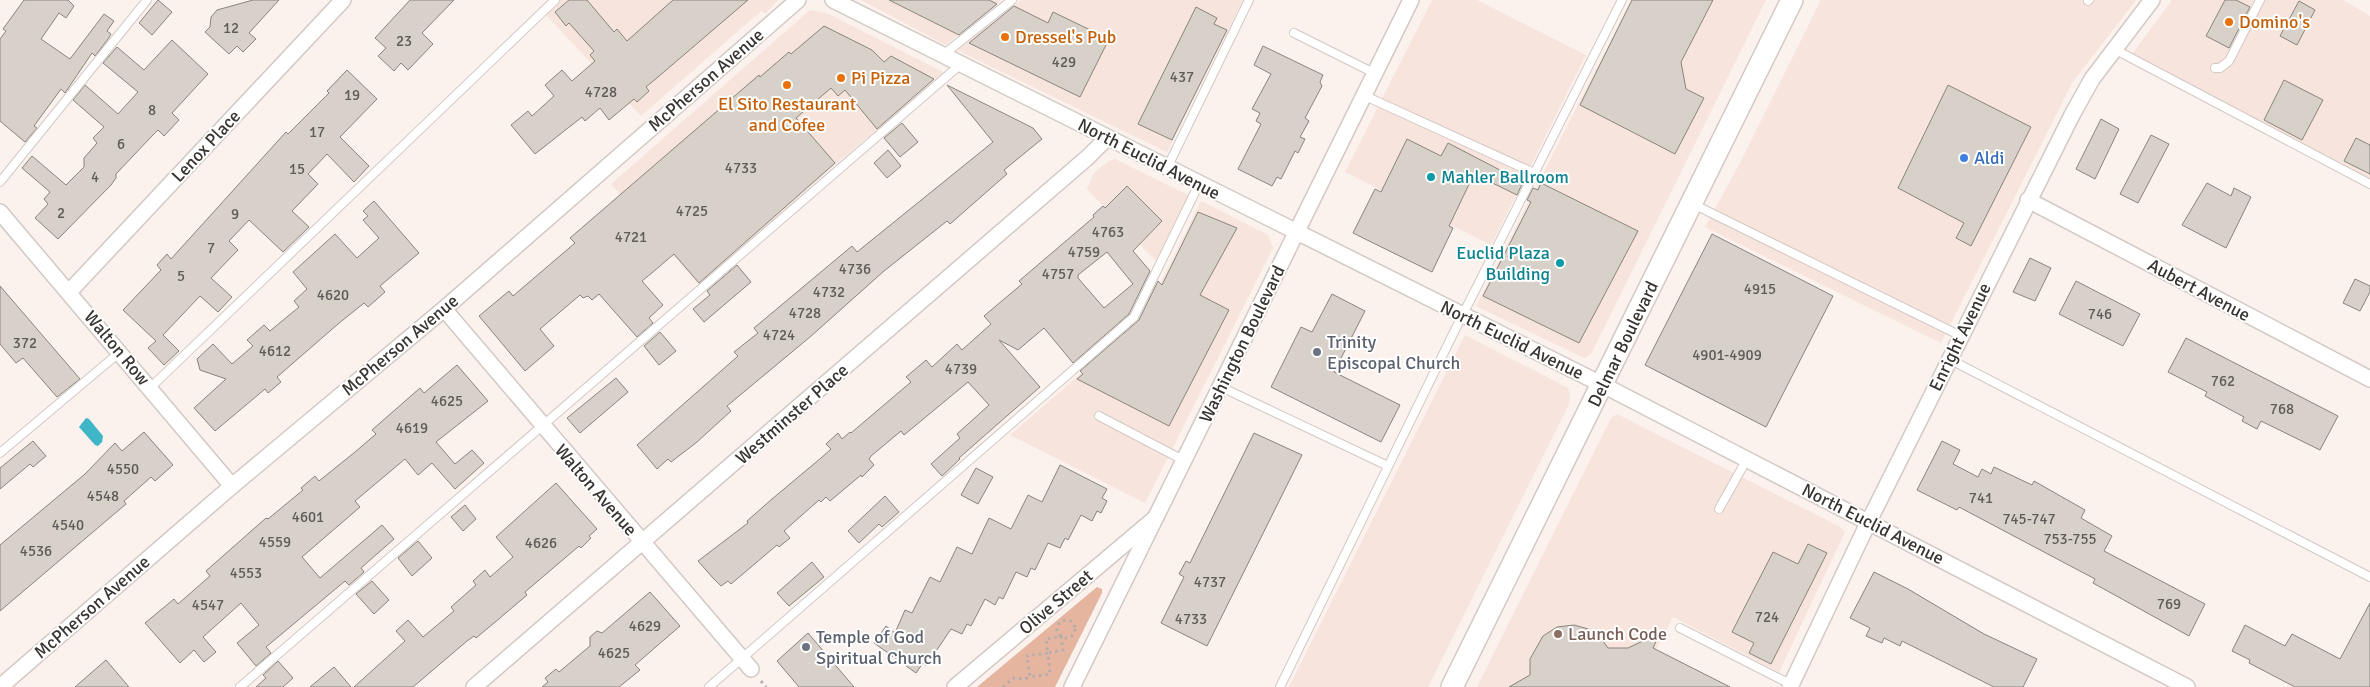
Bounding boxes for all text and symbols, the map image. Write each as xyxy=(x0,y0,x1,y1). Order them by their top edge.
place label: Domino's xyxy=(2239,11,2310,33)
marker: Domino's xyxy=(2223,16,2235,28)
house number: 12 xyxy=(223,19,239,37)
street label: McPherson Avenue xyxy=(644,24,768,136)
place label: Dressel's Pub xyxy=(1015,26,1116,48)
marker: Dressel's Pub xyxy=(999,31,1011,43)
house number: 23 xyxy=(396,32,412,50)
house number: 429 xyxy=(1052,53,1076,71)
place label: Pi Pizza xyxy=(851,67,910,89)
house number: 437 xyxy=(1170,68,1194,86)
marker: Pi Pizza xyxy=(835,72,847,84)
marker: El Sito Restaurant and Cofee xyxy=(781,79,793,91)
house number: 4728 xyxy=(585,83,617,101)
house number: 19 xyxy=(344,86,360,104)
place label: El Sito Restaurant and Cofee xyxy=(718,93,856,136)
house number: 8 xyxy=(148,101,156,119)
street label: Lenox Place xyxy=(167,105,245,187)
street label: North Euclid Avenue xyxy=(1074,114,1224,204)
house number: 17 xyxy=(309,123,325,141)
house number: 6 xyxy=(117,135,125,153)
place label: Aldi xyxy=(1974,147,2004,169)
marker: Aldi xyxy=(1958,152,1970,164)
house number: 4733 xyxy=(725,159,757,177)
house number: 15 xyxy=(289,160,305,178)
place label: Mahler Ballroom xyxy=(1441,166,1569,188)
house number: 4 xyxy=(91,168,99,186)
marker: Mahler Ballroom xyxy=(1425,171,1437,183)
house number: 4725 xyxy=(676,202,708,220)
house number: 2 xyxy=(57,204,65,222)
house number: 9 xyxy=(231,205,239,223)
house number: 4763 xyxy=(1092,223,1124,241)
house number: 4721 xyxy=(615,228,647,246)
house number: 7 xyxy=(207,239,215,257)
place label: Euclid Plaza Building xyxy=(1456,242,1550,285)
house number: 4759 xyxy=(1068,243,1100,261)
street label: Aubert Avenue xyxy=(2144,254,2254,326)
marker: Euclid Plaza Building xyxy=(1554,257,1566,269)
house number: 4736 xyxy=(839,260,871,278)
street label: Washington Boulevard xyxy=(1194,262,1290,426)
house number: 4757 xyxy=(1042,265,1074,283)
house number: 5 xyxy=(177,267,185,285)
street label: Delmar Boulevard xyxy=(1583,277,1663,411)
street label: Enright Avenue xyxy=(1924,279,1996,395)
house number: 4915 xyxy=(1744,280,1776,298)
house number: 4732 xyxy=(813,283,845,301)
house number: 4620 xyxy=(317,286,349,304)
street label: McPherson Avenue xyxy=(337,290,463,400)
street label: North Euclid Avenue xyxy=(1437,296,1587,384)
house number: 4728 xyxy=(789,304,821,322)
house number: 746 xyxy=(2088,305,2112,323)
street label: Walton Row xyxy=(79,306,155,390)
house number: 4724 xyxy=(763,326,795,344)
place label: Trinity Episcopal Church xyxy=(1327,331,1460,374)
house number: 372 xyxy=(13,334,37,352)
house number: 4612 xyxy=(259,342,291,360)
marker: Trinity Episcopal Church xyxy=(1311,346,1323,358)
house number: 4901-4909 xyxy=(1692,346,1762,364)
street label: Westminster Place xyxy=(731,359,853,469)
house number: 4739 xyxy=(945,360,977,378)
house number: 762 xyxy=(2211,372,2235,390)
house number: 4625 xyxy=(431,392,463,410)
house number: 768 xyxy=(2270,400,2294,418)
house number: 4619 xyxy=(396,419,428,437)
street label: Walton Avenue xyxy=(550,440,642,540)
house number: 4550 xyxy=(107,460,139,478)
street label: North Euclid Avenue xyxy=(1798,479,1948,569)
house number: 4548 xyxy=(87,487,119,505)
house number: 741 xyxy=(1969,489,1993,507)
house number: 4601 xyxy=(292,508,324,526)
house number: 745-747 xyxy=(2002,510,2056,528)
house number: 4540 xyxy=(52,516,84,534)
house number: 753-755 xyxy=(2043,530,2097,548)
house number: 4559 xyxy=(259,533,291,551)
house number: 4626 xyxy=(525,534,557,552)
house number: 4536 xyxy=(20,542,52,560)
street label: McPherson Avenue xyxy=(30,551,154,663)
house number: 4553 xyxy=(230,564,262,582)
street label: Olive Street xyxy=(1015,565,1097,639)
house number: 4737 xyxy=(1194,573,1226,591)
house number: 769 xyxy=(2157,595,2181,613)
house number: 4547 xyxy=(192,596,224,614)
house number: 724 xyxy=(1755,608,1779,626)
house number: 4733 xyxy=(1175,610,1207,628)
house number: 4629 xyxy=(629,617,661,635)
place label: Launch Code xyxy=(1568,623,1667,645)
place label: Temple of God Spiritual Church xyxy=(816,626,942,669)
marker: Launch Code xyxy=(1552,628,1564,640)
marker: Temple of God Spiritual Church xyxy=(800,641,812,653)
house number: 4625 xyxy=(598,644,630,662)

